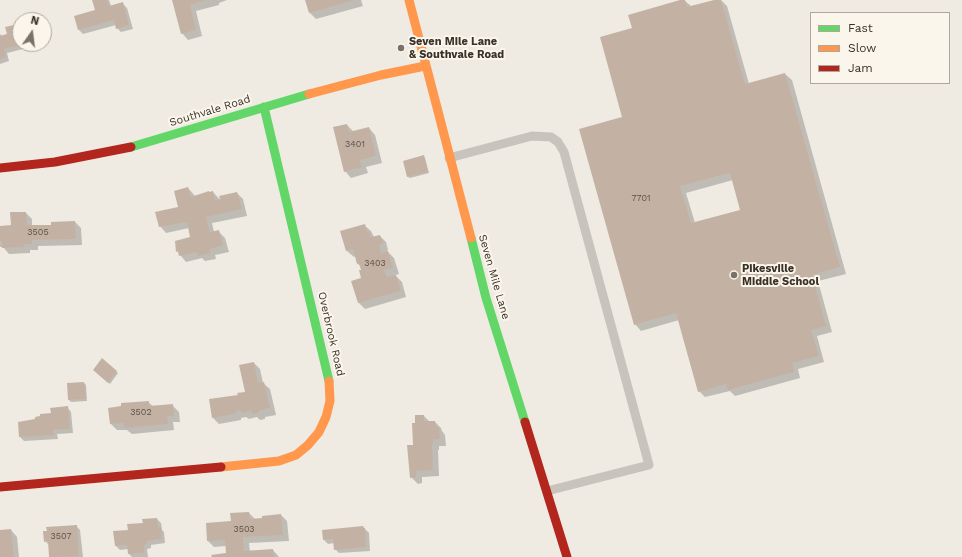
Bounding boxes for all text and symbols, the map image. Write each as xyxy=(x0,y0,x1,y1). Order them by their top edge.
north arrow xyxy=(12,12,52,52)
legend xyxy=(810,12,950,84)
text: N xyxy=(29,14,40,28)
text: Fast xyxy=(848,21,873,35)
place label: Seven Mile Lane & Southvale Road xyxy=(409,35,504,61)
text: Slow xyxy=(848,41,876,55)
marker: Seven Mile Lane & Southvale Road xyxy=(396,43,406,53)
text: Jam xyxy=(848,61,873,75)
street label: Southvale Road xyxy=(168,92,252,130)
house number: 3401 xyxy=(345,139,365,149)
house number: 7701 xyxy=(631,193,651,203)
house number: 3505 xyxy=(27,227,49,237)
street label: Seven Mile Lane xyxy=(476,233,512,321)
house number: 3403 xyxy=(364,258,386,268)
place label: Pikesville Middle School xyxy=(742,262,819,288)
marker: Pikesville Middle School xyxy=(729,270,739,280)
street label: Overbrook Road xyxy=(315,291,347,377)
house number: 3502 xyxy=(130,407,152,417)
house number: 3503 xyxy=(233,524,255,534)
house number: 3507 xyxy=(51,531,71,541)

